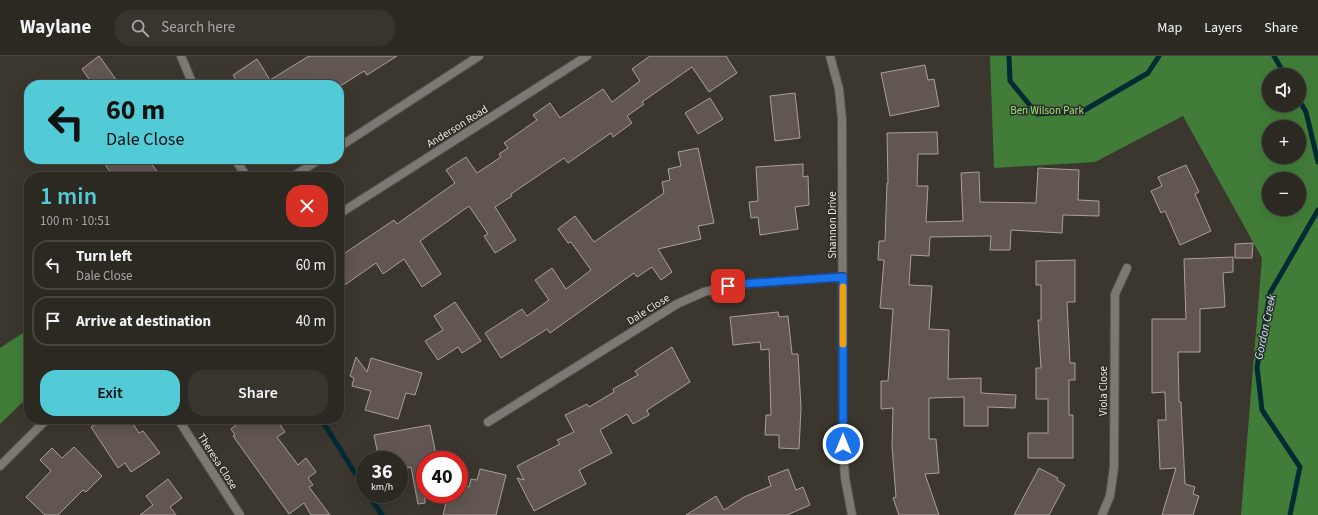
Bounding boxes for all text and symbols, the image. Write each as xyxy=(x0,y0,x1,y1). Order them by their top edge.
search box xyxy=(115,10,395,46)
text: Waylane xyxy=(20,14,91,41)
icon: search xyxy=(129,17,151,39)
text: Search here xyxy=(161,17,235,38)
text: Map xyxy=(1157,18,1182,38)
text: Layers xyxy=(1204,18,1242,38)
text: Share xyxy=(1264,18,1298,38)
map controls xyxy=(1262,68,1306,216)
button: sound xyxy=(1262,68,1306,112)
text: 60 m xyxy=(106,90,165,130)
icon: left xyxy=(40,96,92,148)
street label: Anderson Road xyxy=(424,102,491,151)
park label: Ben Wilson Park xyxy=(1010,103,1084,118)
button: + xyxy=(1262,120,1306,164)
text: Dale Close xyxy=(106,127,184,152)
button: − xyxy=(1262,172,1306,216)
text: 1 min xyxy=(40,179,97,214)
button: close xyxy=(286,185,328,227)
street label: Shannon Drive xyxy=(825,191,840,259)
text: 100 m · 10:51 xyxy=(40,212,110,230)
text: Turn left xyxy=(76,246,132,267)
icon: left xyxy=(42,254,64,276)
text: 60 m xyxy=(296,255,326,276)
text: Dale Close xyxy=(76,267,133,285)
pin xyxy=(711,269,745,303)
icon: arrive xyxy=(717,275,739,297)
street label: Dale Close xyxy=(624,290,673,328)
water label: Gordon Creek xyxy=(1250,293,1281,361)
icon: arrive xyxy=(42,310,64,332)
text: Arrive at destination xyxy=(76,311,211,332)
text: 40 m xyxy=(296,311,326,332)
street label: Viola Close xyxy=(1096,365,1111,416)
button: Exit xyxy=(40,370,180,416)
button: Share xyxy=(188,370,328,416)
position arrow xyxy=(822,423,864,465)
street label: Theresa Close xyxy=(194,430,242,493)
speed limit sign: 40 xyxy=(416,451,468,503)
text: 36 xyxy=(371,458,393,486)
text: km/h xyxy=(371,480,393,494)

